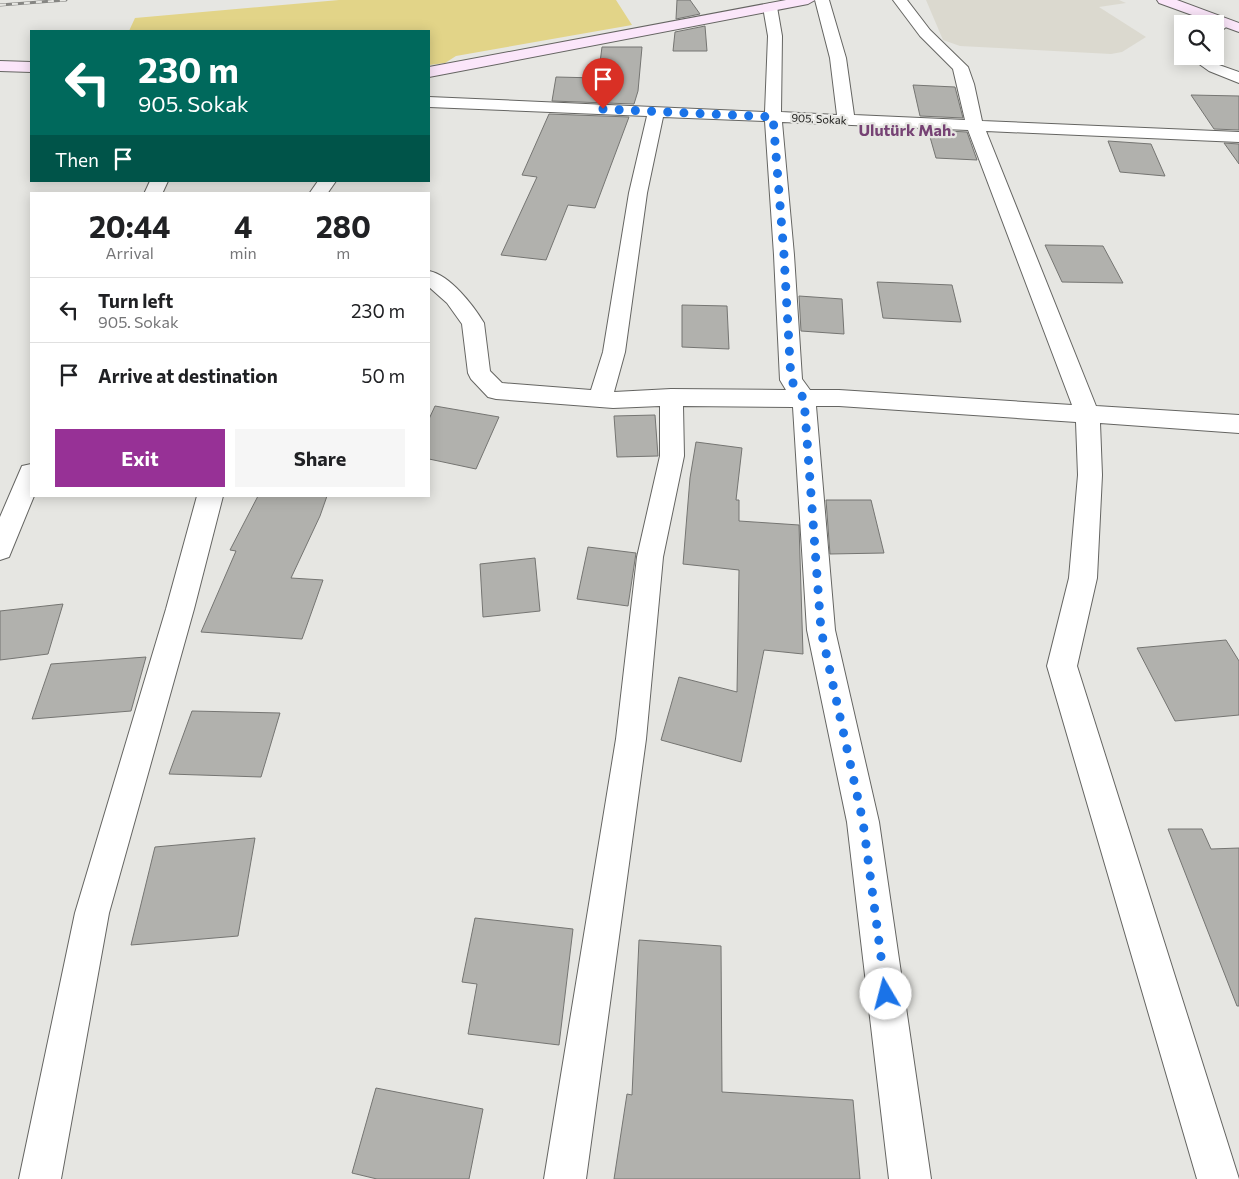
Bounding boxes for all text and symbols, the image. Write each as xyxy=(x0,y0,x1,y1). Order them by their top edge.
map controls xyxy=(1174,15,1224,65)
button: search xyxy=(1174,15,1224,65)
text: 230 m xyxy=(138,47,239,90)
icon: left xyxy=(55,50,120,115)
pin xyxy=(582,58,624,109)
icon: arrive xyxy=(589,65,617,93)
text: 905. Sokak xyxy=(138,90,249,117)
street label: 905. Sokak xyxy=(791,111,847,126)
district label: Ulutürk Mah. xyxy=(858,120,956,139)
icon: arrive xyxy=(109,145,137,173)
text: Then xyxy=(55,148,99,171)
text: 20:44 xyxy=(89,207,171,244)
text: 4 xyxy=(234,207,252,244)
text: 280 xyxy=(316,207,371,244)
text: Arrival xyxy=(106,243,154,262)
text: min xyxy=(229,243,257,262)
text: m xyxy=(336,243,350,262)
text: Turn left xyxy=(98,289,173,312)
icon: left xyxy=(55,296,83,324)
text: 230 m xyxy=(351,299,405,322)
text: 905. Sokak xyxy=(98,312,179,331)
icon: arrive xyxy=(55,361,83,389)
text: Arrive at destination xyxy=(98,364,278,387)
text: 50 m xyxy=(361,364,405,387)
button: Exit xyxy=(55,429,225,487)
button: Share xyxy=(235,429,405,487)
position arrow xyxy=(859,967,911,1019)

